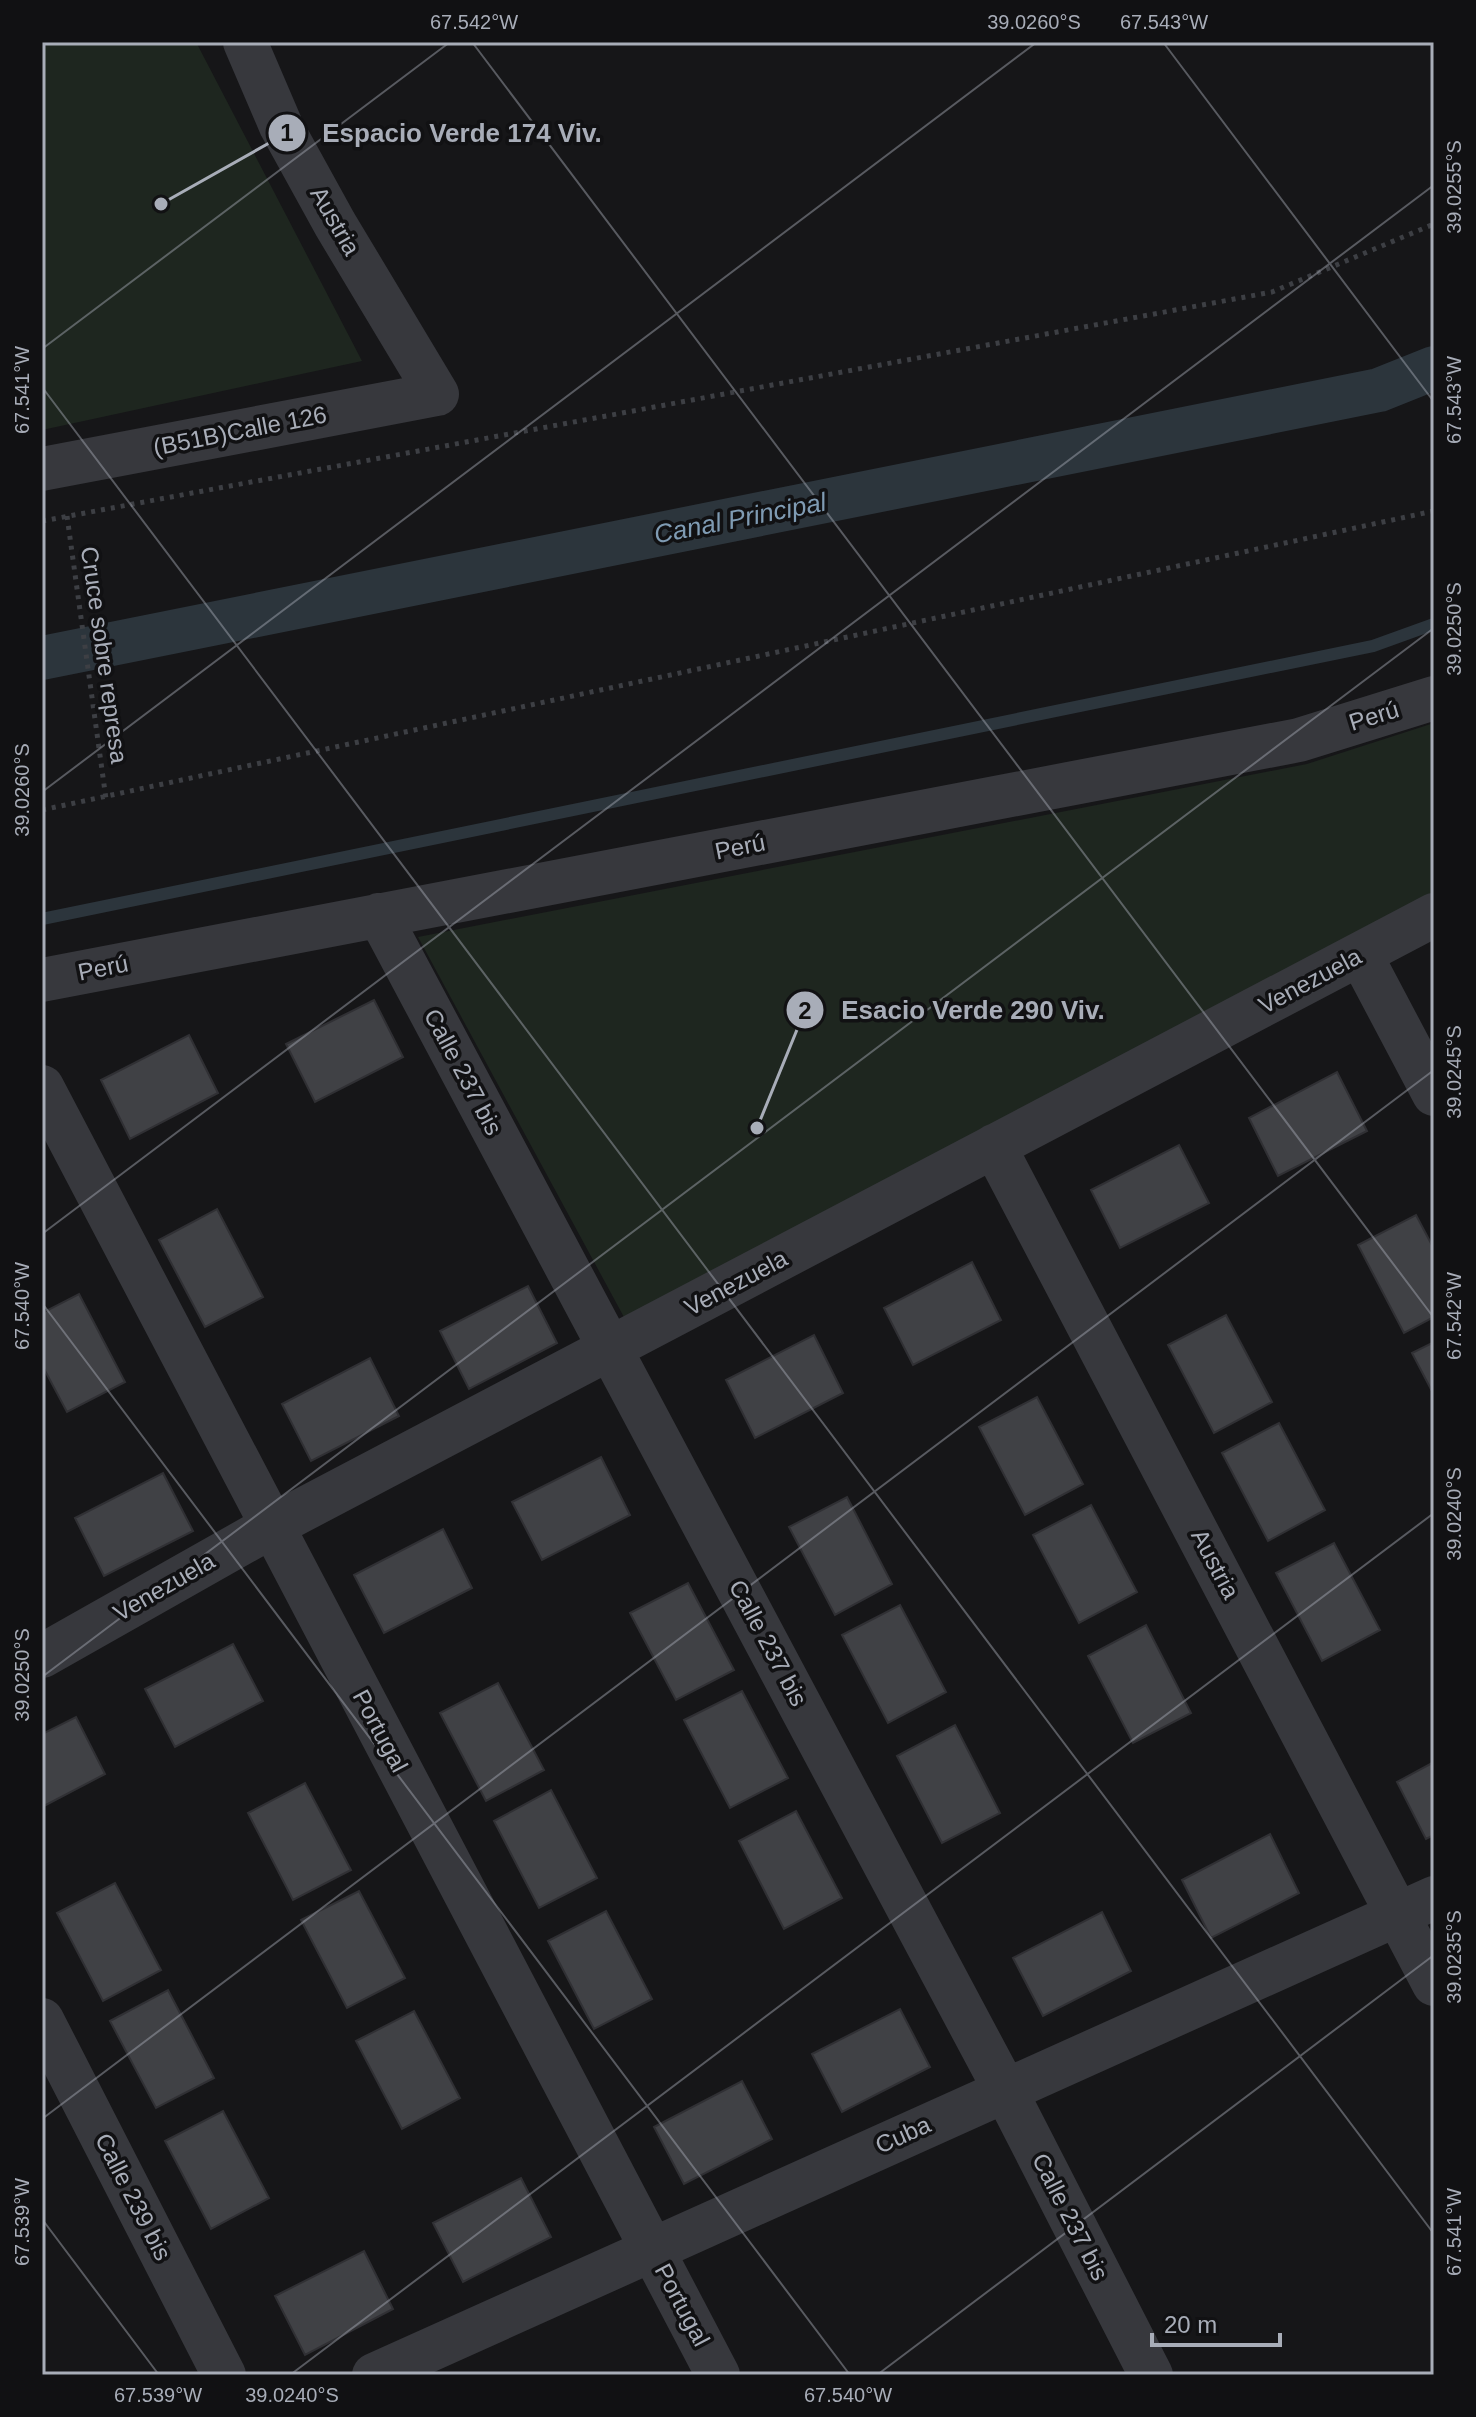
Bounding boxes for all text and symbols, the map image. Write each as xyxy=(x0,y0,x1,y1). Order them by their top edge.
text: 67.542°W xyxy=(430,11,518,33)
text: 39.0260°S xyxy=(987,11,1081,33)
text: 67.543°W xyxy=(1120,11,1208,33)
callout: Espacio Verde 174 Viv. xyxy=(267,108,618,158)
text: Espacio Verde 174 Viv. xyxy=(322,118,602,148)
text: 1 xyxy=(280,119,294,146)
text: 39.0255°S xyxy=(1443,140,1465,234)
street label: Austria xyxy=(305,182,366,260)
text: 67.541°W xyxy=(11,346,33,434)
text: 67.543°W xyxy=(1443,356,1465,444)
street label: (B51B)Calle 126 xyxy=(151,400,329,461)
water label: Canal Principal xyxy=(651,486,830,549)
street label: Cruce sobre represa xyxy=(76,545,133,766)
text: 39.0250°S xyxy=(1443,582,1465,676)
street label: Perú xyxy=(1346,695,1402,736)
text: 39.0260°S xyxy=(11,743,33,837)
street label: Perú xyxy=(712,828,767,865)
street label: Venezuela xyxy=(1254,942,1366,1019)
street label: Perú xyxy=(75,949,130,986)
callout: Esacio Verde 290 Viv. xyxy=(785,985,1120,1035)
text: Esacio Verde 290 Viv. xyxy=(841,995,1105,1025)
text: 2 xyxy=(798,997,812,1024)
street label: Calle 237 bis xyxy=(419,1004,508,1139)
text: 39.0245°S xyxy=(1443,1025,1465,1119)
street label: Venezuela xyxy=(680,1244,792,1321)
text: 67.540°W xyxy=(11,1262,33,1350)
text: 67.542°W xyxy=(1443,1272,1465,1360)
text: 39.0240°S xyxy=(1443,1467,1465,1561)
street label: Austria xyxy=(1186,1524,1245,1604)
street label: Venezuela xyxy=(108,1547,220,1626)
street label: Calle 237 bis xyxy=(724,1575,813,1710)
text: 39.0250°S xyxy=(11,1628,33,1722)
street label: Portugal xyxy=(348,1685,413,1777)
text: 39.0235°S xyxy=(1443,1910,1465,2004)
street label: Cuba xyxy=(871,2110,935,2159)
street label: Calle 239 bis xyxy=(90,2129,177,2265)
street label: Calle 237 bis xyxy=(1027,2149,1114,2285)
text: 67.539°W xyxy=(11,2178,33,2266)
text: 67.541°W xyxy=(1443,2188,1465,2276)
street label: Portugal xyxy=(650,2259,715,2351)
scale bar xyxy=(1152,2297,1280,2347)
text: 20 m xyxy=(1164,2311,1217,2338)
text: 67.539°W xyxy=(114,2384,202,2406)
text: 39.0240°S xyxy=(245,2384,339,2406)
text: 67.540°W xyxy=(804,2384,892,2406)

